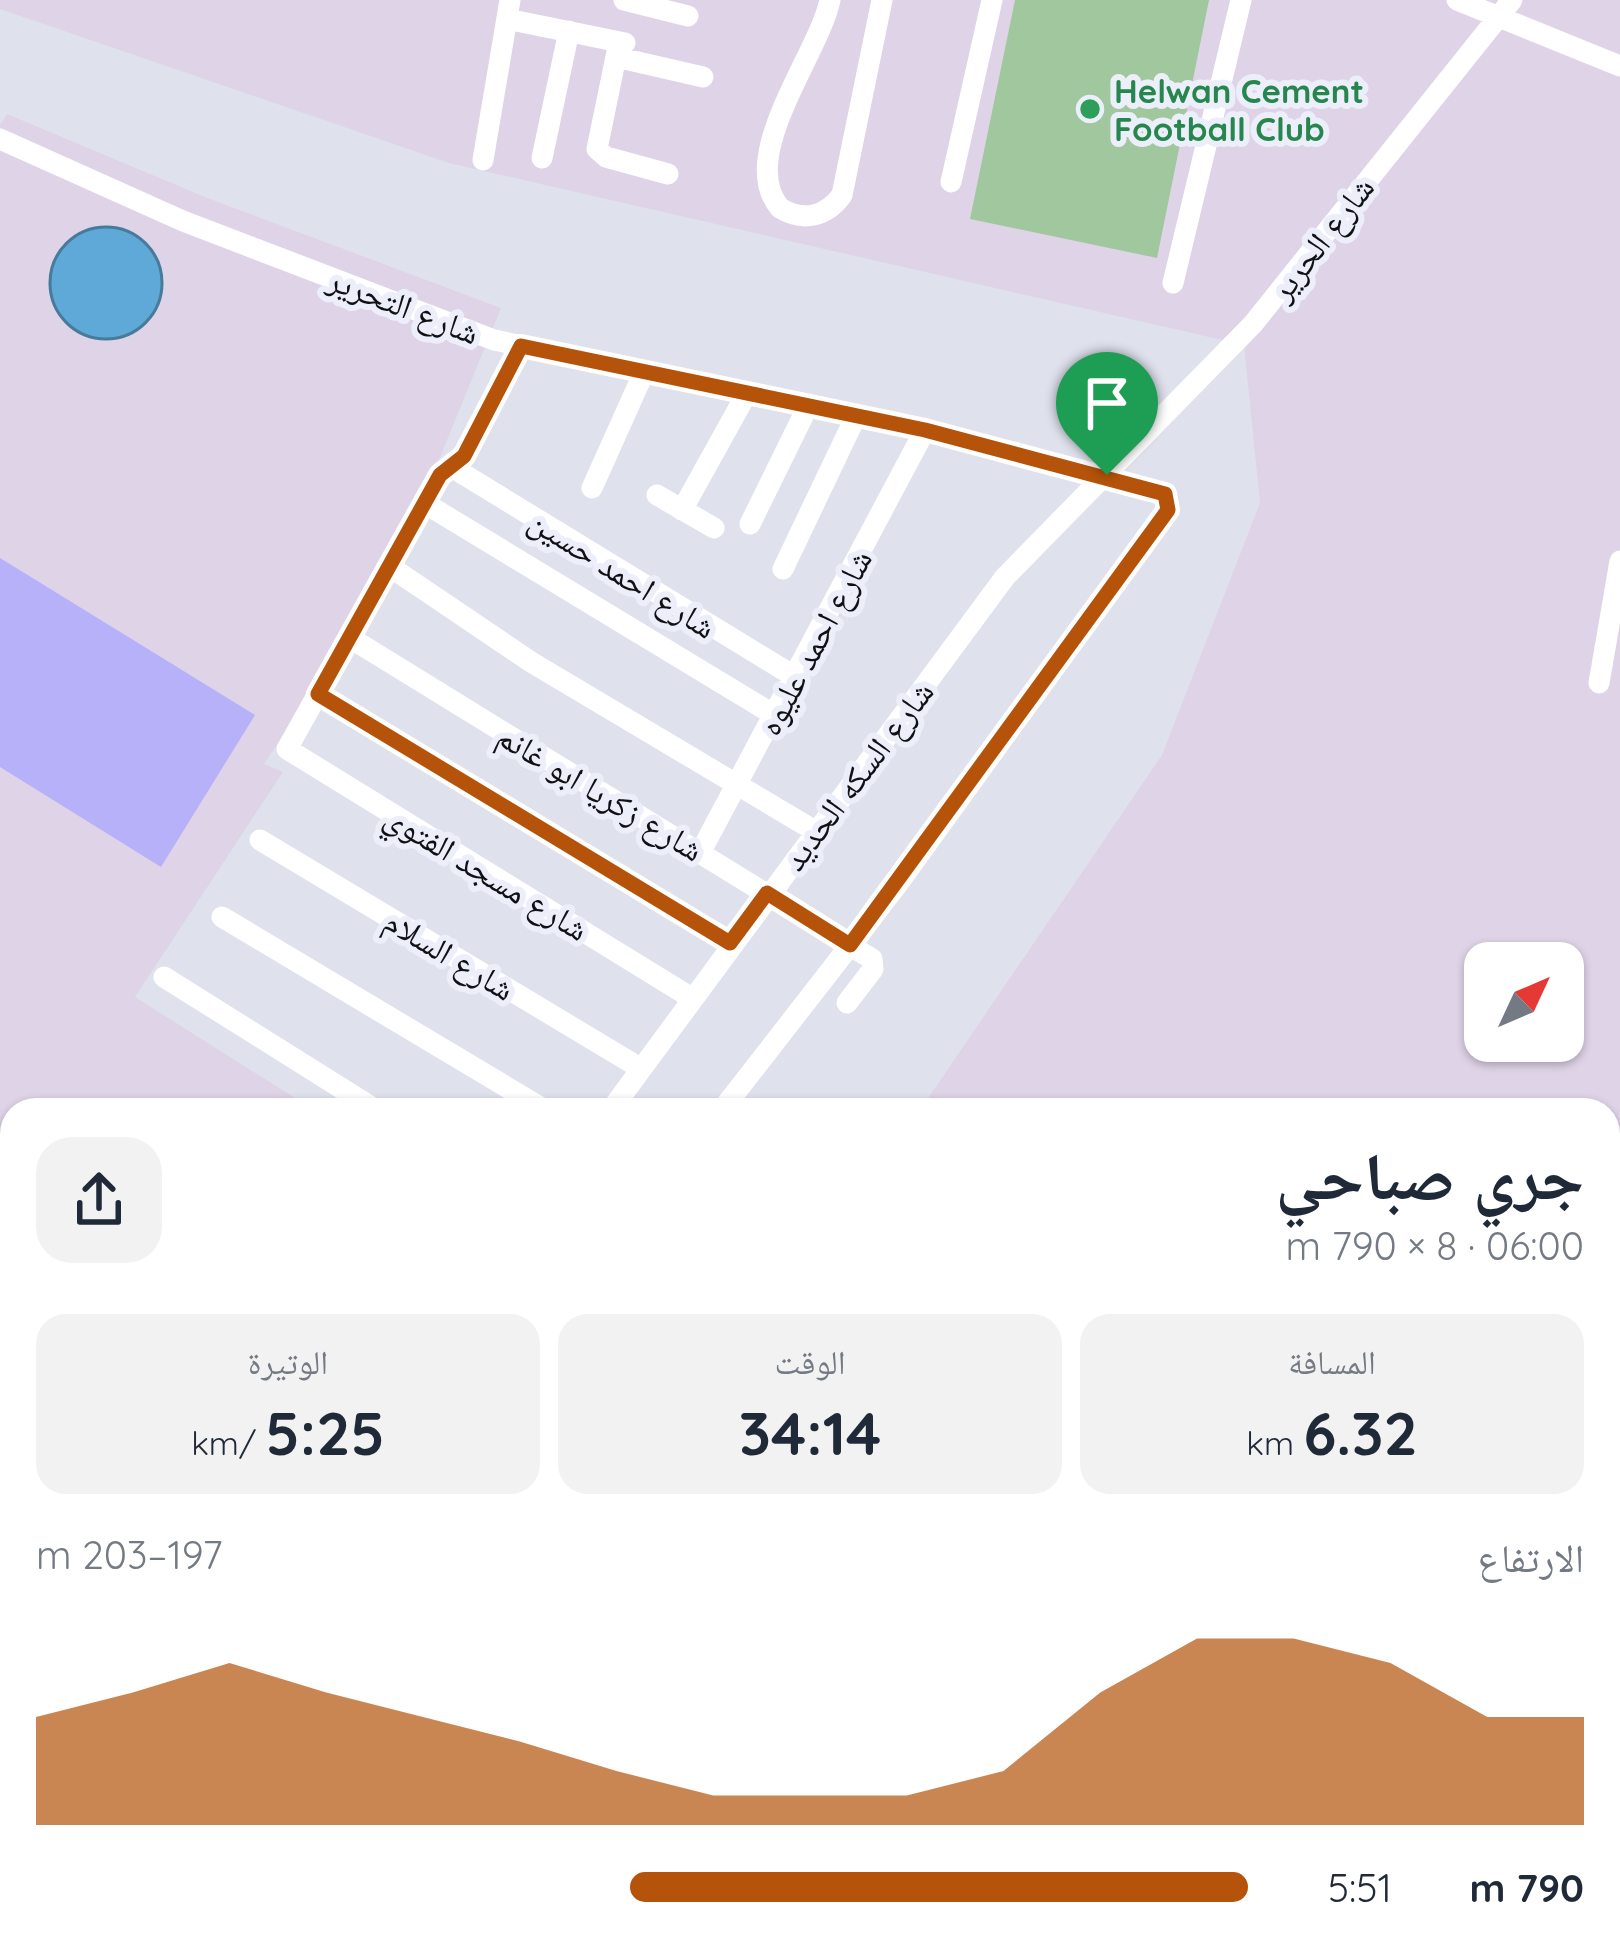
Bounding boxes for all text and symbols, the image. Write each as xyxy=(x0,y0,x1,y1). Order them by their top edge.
place label: Helwan Cement Football Club xyxy=(1114,70,1364,149)
marker: Helwan Cement Football Club xyxy=(1077,96,1103,122)
street label: شارع الحرير xyxy=(1259,168,1383,310)
street label: شارع التحرير xyxy=(321,257,485,353)
pin xyxy=(1056,352,1158,475)
icon: arrive xyxy=(1074,370,1140,436)
street label: شارع احمد حسين xyxy=(521,499,724,648)
street label: شارع احمد عليوه xyxy=(748,542,881,742)
street label: شارع السكه الحديد xyxy=(772,672,942,879)
street label: شارع زكريا ابو غانم xyxy=(489,714,711,872)
street label: شارع مسجد الفتوي xyxy=(374,795,596,954)
street label: شارع السلام xyxy=(376,899,523,1011)
north arrow xyxy=(1464,942,1584,1062)
map controls xyxy=(1464,942,1584,1062)
text: جري صباحي xyxy=(1276,1134,1584,1217)
button: share xyxy=(36,1137,162,1263)
text: 06:00 · 8 × 790 m xyxy=(1286,1221,1584,1270)
text: الوتيرة xyxy=(248,1341,328,1382)
text: الوقت xyxy=(774,1341,846,1382)
text: المسافة xyxy=(1288,1341,1376,1382)
text: 5:25 xyxy=(265,1395,385,1470)
text: 34:14 xyxy=(739,1395,881,1470)
text: 6.32 xyxy=(1303,1395,1418,1470)
text: /km xyxy=(191,1422,265,1463)
text: km xyxy=(1246,1422,1303,1463)
text: 197–203 m xyxy=(36,1530,222,1579)
text: الارتفاع xyxy=(1478,1533,1584,1582)
text: 5:51 xyxy=(1328,1863,1392,1912)
text: 790 m xyxy=(1470,1863,1584,1912)

